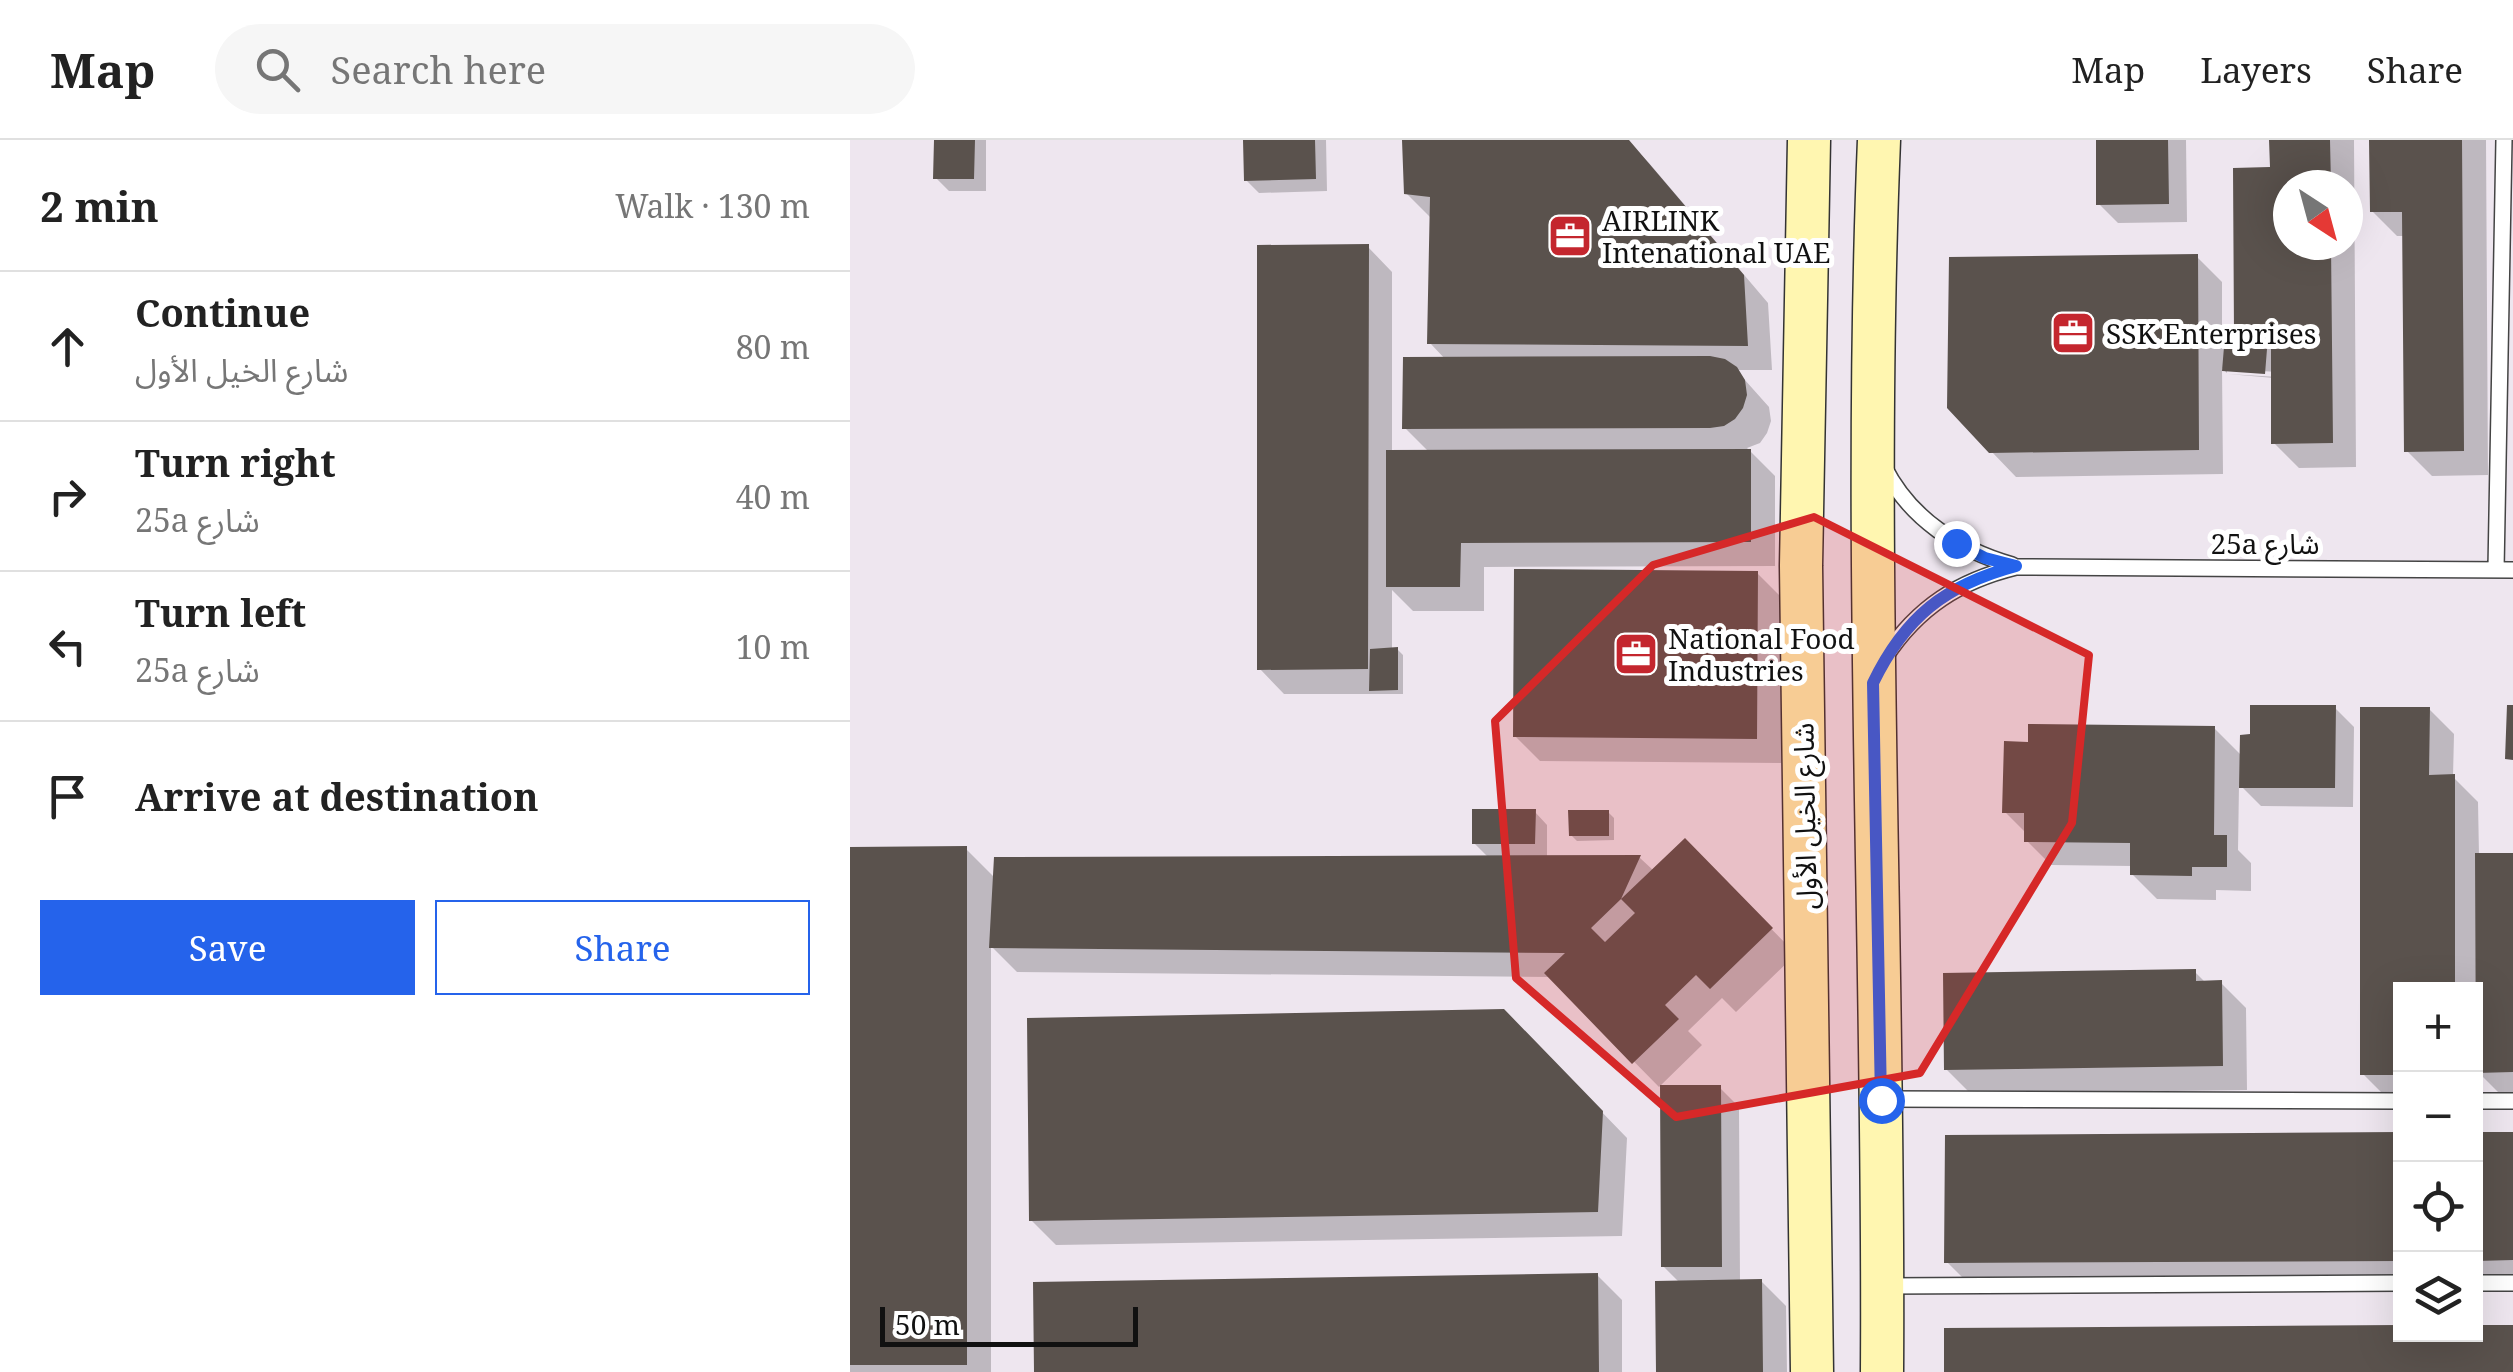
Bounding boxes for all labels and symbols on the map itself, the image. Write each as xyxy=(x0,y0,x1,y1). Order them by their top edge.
north arrow xyxy=(2273,170,2363,260)
place label: AIRLINK Intenational UAE xyxy=(1602,201,1830,271)
office icon: AIRLINK Intenational UAE xyxy=(1547,213,1593,259)
office icon: SSK Enterprises xyxy=(2050,310,2096,356)
place label: SSK Enterprises xyxy=(2106,314,2316,352)
route end xyxy=(1934,521,1980,567)
street label: 25a شارع xyxy=(2211,524,2319,565)
place label: National Food Industries xyxy=(1668,619,1855,689)
office icon: National Food Industries xyxy=(1613,631,1659,677)
street label: شارع الخيل الأول xyxy=(1783,722,1828,910)
route start xyxy=(1859,1078,1905,1124)
scale bar xyxy=(880,1302,1138,1346)

